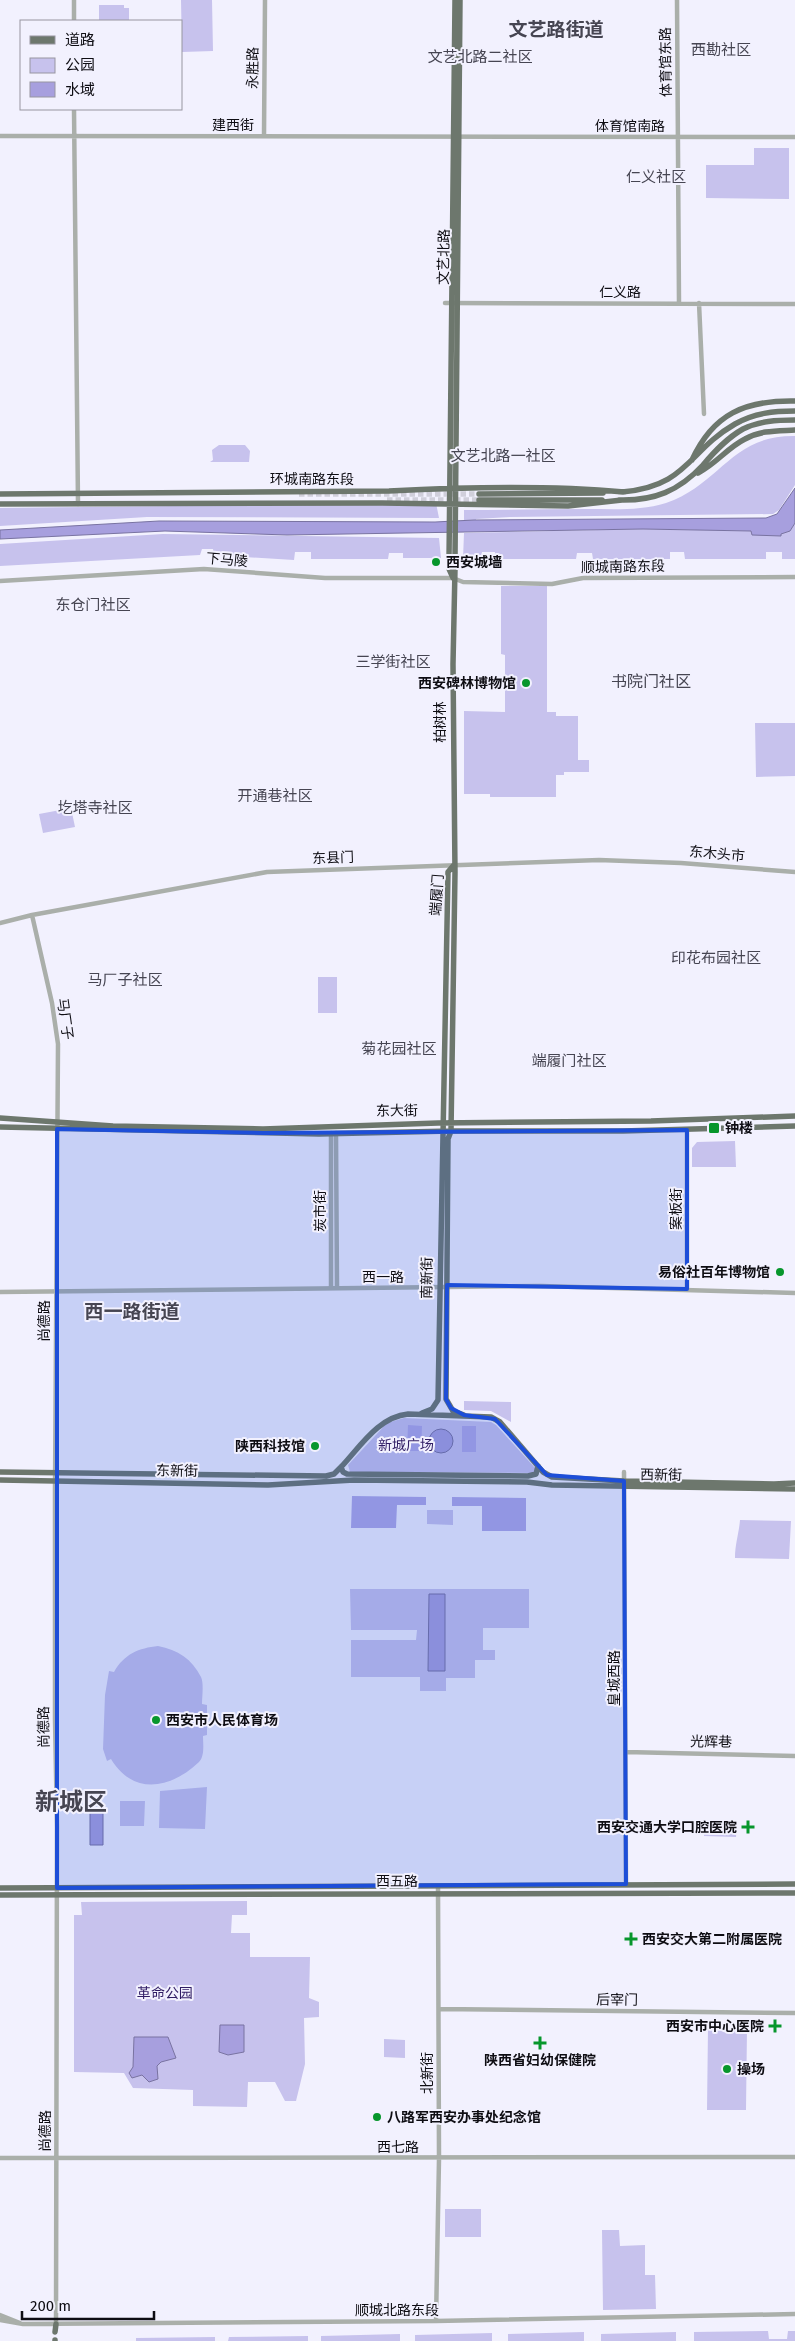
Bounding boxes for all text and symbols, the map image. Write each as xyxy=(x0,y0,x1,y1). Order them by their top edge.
district label: 文艺路街道 xyxy=(508,18,604,41)
legend xyxy=(20,20,182,110)
street label: 体育馆东路 xyxy=(657,27,675,97)
text: 道路 xyxy=(65,31,95,49)
district label: 西勘社区 xyxy=(691,41,751,59)
street label: 永胜路 xyxy=(244,47,262,89)
district label: 文艺北路二社区 xyxy=(427,48,533,66)
text: 公园 xyxy=(65,56,95,74)
text: 水域 xyxy=(65,81,95,99)
street label: 建西街 xyxy=(212,117,254,134)
street label: 体育馆南路 xyxy=(595,118,665,135)
district label: 仁义社区 xyxy=(626,168,686,186)
street label: 文艺北路 xyxy=(435,229,453,285)
street label: 仁义路 xyxy=(599,284,641,301)
district label: 文艺北路一社区 xyxy=(450,447,556,465)
street label: 环城南路东段 xyxy=(270,471,354,488)
street label: 下马陵 xyxy=(205,550,249,570)
place label: 西安城墙 xyxy=(446,554,502,571)
marker: 西安城墙 xyxy=(430,556,442,568)
street label: 顺城南路东段 xyxy=(581,558,665,576)
district label: 东仓门社区 xyxy=(55,596,131,614)
district label: 三学街社区 xyxy=(355,653,431,671)
district label: 书院门社区 xyxy=(611,672,691,691)
place label: 西安碑林博物馆 xyxy=(418,675,516,692)
marker: 西安碑林博物馆 xyxy=(520,677,532,689)
street label: 柏树林 xyxy=(432,701,449,743)
district label: 开通巷社区 xyxy=(237,787,313,805)
district label: 圪塔寺社区 xyxy=(57,799,133,817)
street label: 东木头市 xyxy=(688,843,746,865)
street label: 东县门 xyxy=(312,849,354,867)
street label: 端履门 xyxy=(427,873,447,917)
district label: 印花布园社区 xyxy=(671,949,761,967)
district label: 马厂子社区 xyxy=(87,971,163,989)
street label: 马厂子 xyxy=(54,997,76,1041)
district label: 菊花园社区 xyxy=(361,1040,437,1058)
district label: 端履门社区 xyxy=(531,1052,607,1070)
street label: 东大街 xyxy=(376,1102,418,1120)
place label: 钟楼 xyxy=(725,1120,753,1137)
marker: 钟楼 xyxy=(707,1121,721,1135)
street label: 案板街 xyxy=(668,1188,685,1230)
street label: 炭市街 xyxy=(312,1190,329,1232)
street label: 南新街 xyxy=(418,1257,436,1299)
place label: 易俗社百年博物馆 xyxy=(658,1264,770,1281)
marker: 易俗社百年博物馆 xyxy=(774,1266,786,1278)
street label: 西一路 xyxy=(362,1269,404,1286)
street label: 尚德路 xyxy=(36,1300,53,1342)
district label: 西一路街道 xyxy=(84,1300,180,1323)
park label: 新城广场 xyxy=(378,1437,434,1454)
place label: 陕西科技馆 xyxy=(235,1438,305,1455)
marker: 陕西科技馆 xyxy=(309,1440,321,1452)
street label: 东新街 xyxy=(156,1462,198,1480)
street label: 西新街 xyxy=(640,1466,682,1484)
street label: 皇城西路 xyxy=(606,1650,623,1706)
street label: 尚德路 xyxy=(35,1706,53,1748)
place label: 西安市人民体育场 xyxy=(166,1712,278,1729)
marker: 西安市人民体育场 xyxy=(150,1714,162,1726)
street label: 光辉巷 xyxy=(690,1733,732,1751)
district label: 新城区 xyxy=(35,1788,107,1816)
place label: 西安交通大学口腔医院 xyxy=(597,1819,737,1836)
marker: 西安交通大学口腔医院 xyxy=(741,1820,755,1834)
street label: 西五路 xyxy=(376,1873,418,1890)
place label: 西安交大第二附属医院 xyxy=(642,1931,782,1948)
marker: 西安交大第二附属医院 xyxy=(624,1932,638,1946)
park label: 革命公园 xyxy=(137,1985,193,2002)
street label: 后宰门 xyxy=(596,1991,638,2009)
place label: 西安市中心医院 xyxy=(666,2018,764,2035)
marker: 西安市中心医院 xyxy=(768,2019,782,2033)
marker: 陕西省妇幼保健院 xyxy=(533,2036,547,2050)
street label: 北新街 xyxy=(419,2052,436,2094)
place label: 陕西省妇幼保健院 xyxy=(484,2052,596,2069)
place label: 操场 xyxy=(737,2061,765,2078)
marker: 操场 xyxy=(721,2063,733,2075)
place label: 八路军西安办事处纪念馆 xyxy=(387,2109,541,2126)
street label: 尚德路 xyxy=(37,2110,54,2152)
marker: 八路军西安办事处纪念馆 xyxy=(371,2111,383,2123)
street label: 西七路 xyxy=(377,2139,419,2156)
scale bar xyxy=(22,2288,155,2320)
text: 200 m xyxy=(30,2297,71,2315)
street label: 顺城北路东段 xyxy=(355,2302,439,2319)

